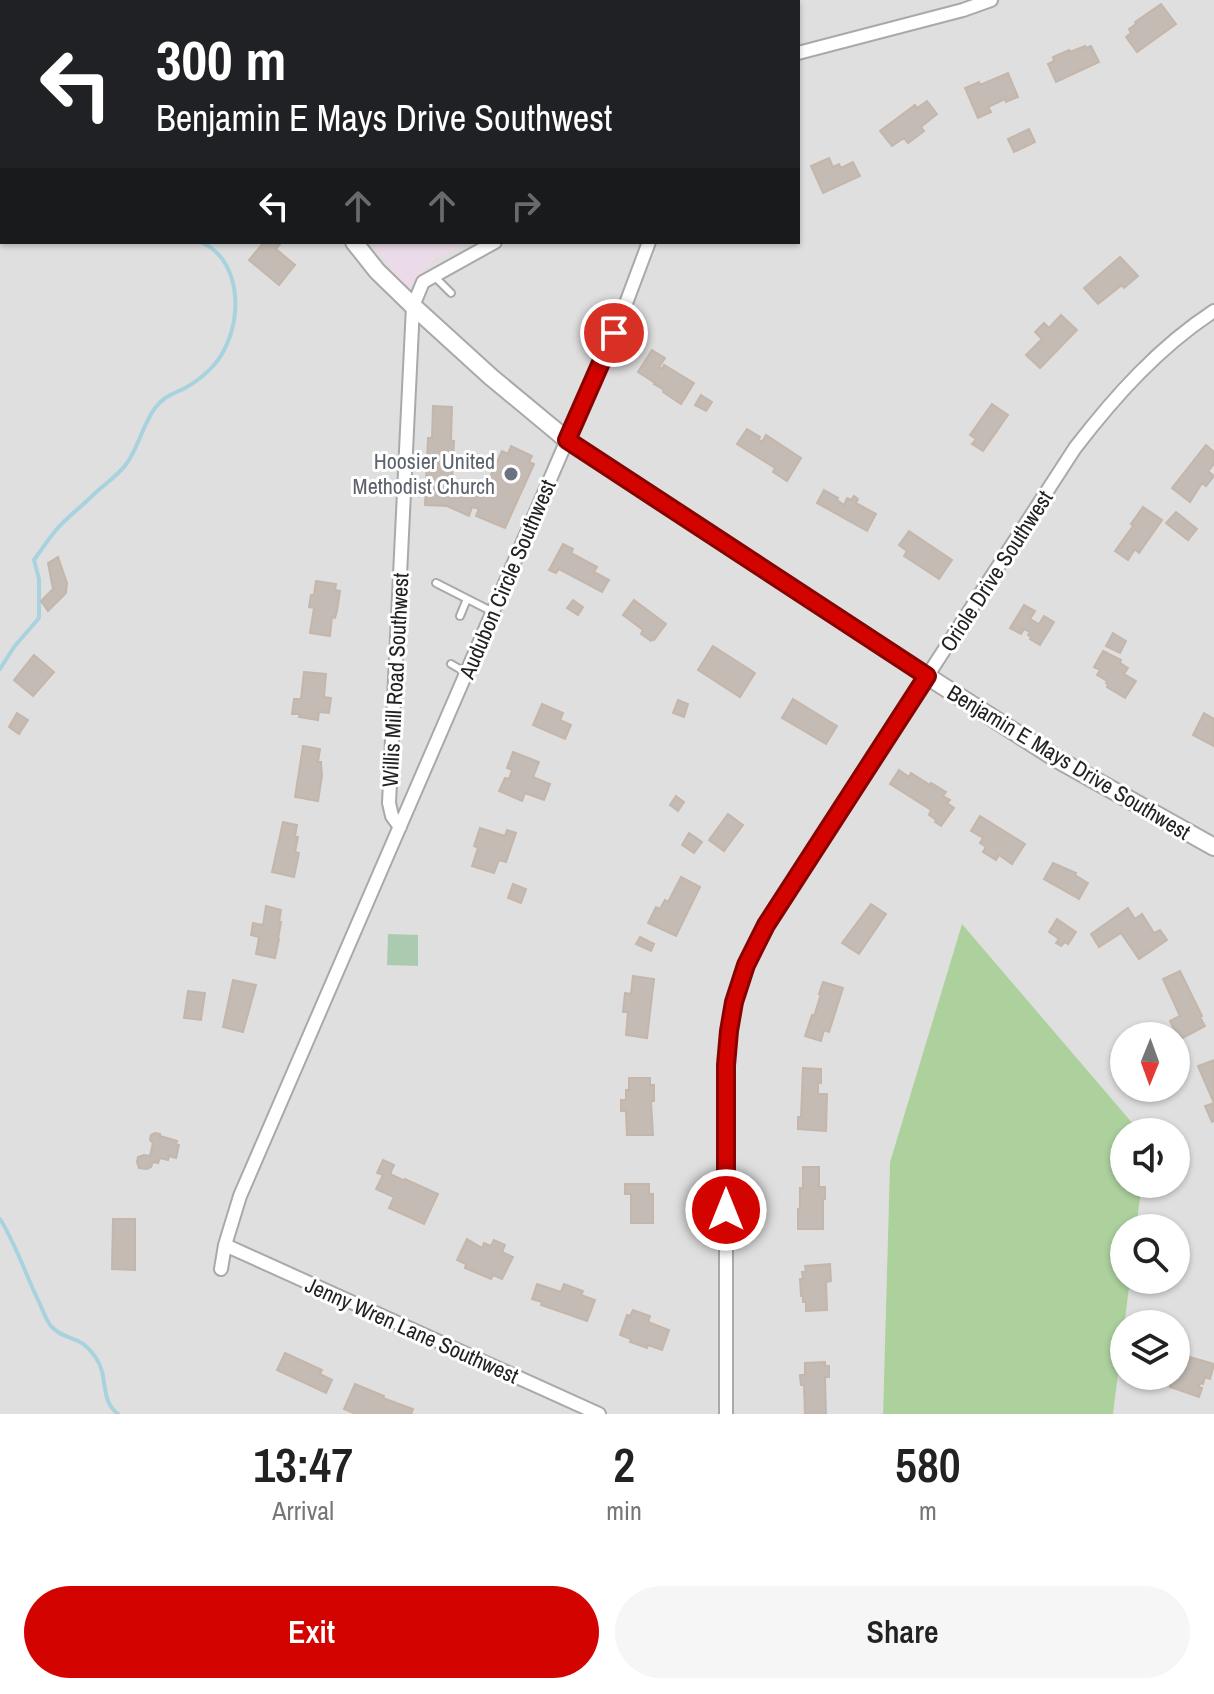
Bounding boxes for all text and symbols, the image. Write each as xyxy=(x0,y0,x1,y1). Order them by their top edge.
text: 300 m xyxy=(156,22,286,97)
icon: left xyxy=(24,32,128,136)
text: Benjamin E Mays Drive Southwest xyxy=(156,94,612,142)
icon: left xyxy=(252,184,296,228)
icon: ahead xyxy=(336,184,380,228)
icon: ahead xyxy=(420,184,464,228)
icon: right xyxy=(504,184,548,228)
pin xyxy=(580,299,648,367)
icon: arrive xyxy=(592,311,636,355)
place label: Hoosier United Methodist Church xyxy=(353,446,495,501)
marker: Hoosier United Methodist Church xyxy=(502,465,520,483)
street label: Audubon Circle Southwest xyxy=(451,475,563,684)
street label: Oriole Drive Southwest xyxy=(933,485,1059,657)
street label: Willis Mill Road Southwest xyxy=(374,572,416,788)
street label: Benjamin E Mays Drive Southwest xyxy=(942,677,1196,847)
north arrow xyxy=(1110,1022,1190,1102)
map controls xyxy=(1110,1022,1190,1390)
button: sound xyxy=(1110,1118,1190,1198)
position arrow xyxy=(684,1168,768,1252)
button: search xyxy=(1110,1214,1190,1294)
street label: Jenny Wren Lane Southwest xyxy=(301,1269,523,1391)
button: layers xyxy=(1110,1310,1190,1390)
text: 13:47 xyxy=(253,1432,353,1497)
text: 2 xyxy=(613,1432,635,1497)
text: 580 xyxy=(895,1432,961,1497)
text: Arrival xyxy=(272,1493,334,1528)
text: min xyxy=(606,1493,642,1528)
text: m xyxy=(919,1493,937,1528)
button: Exit xyxy=(24,1586,599,1678)
button: Share xyxy=(615,1586,1190,1678)

